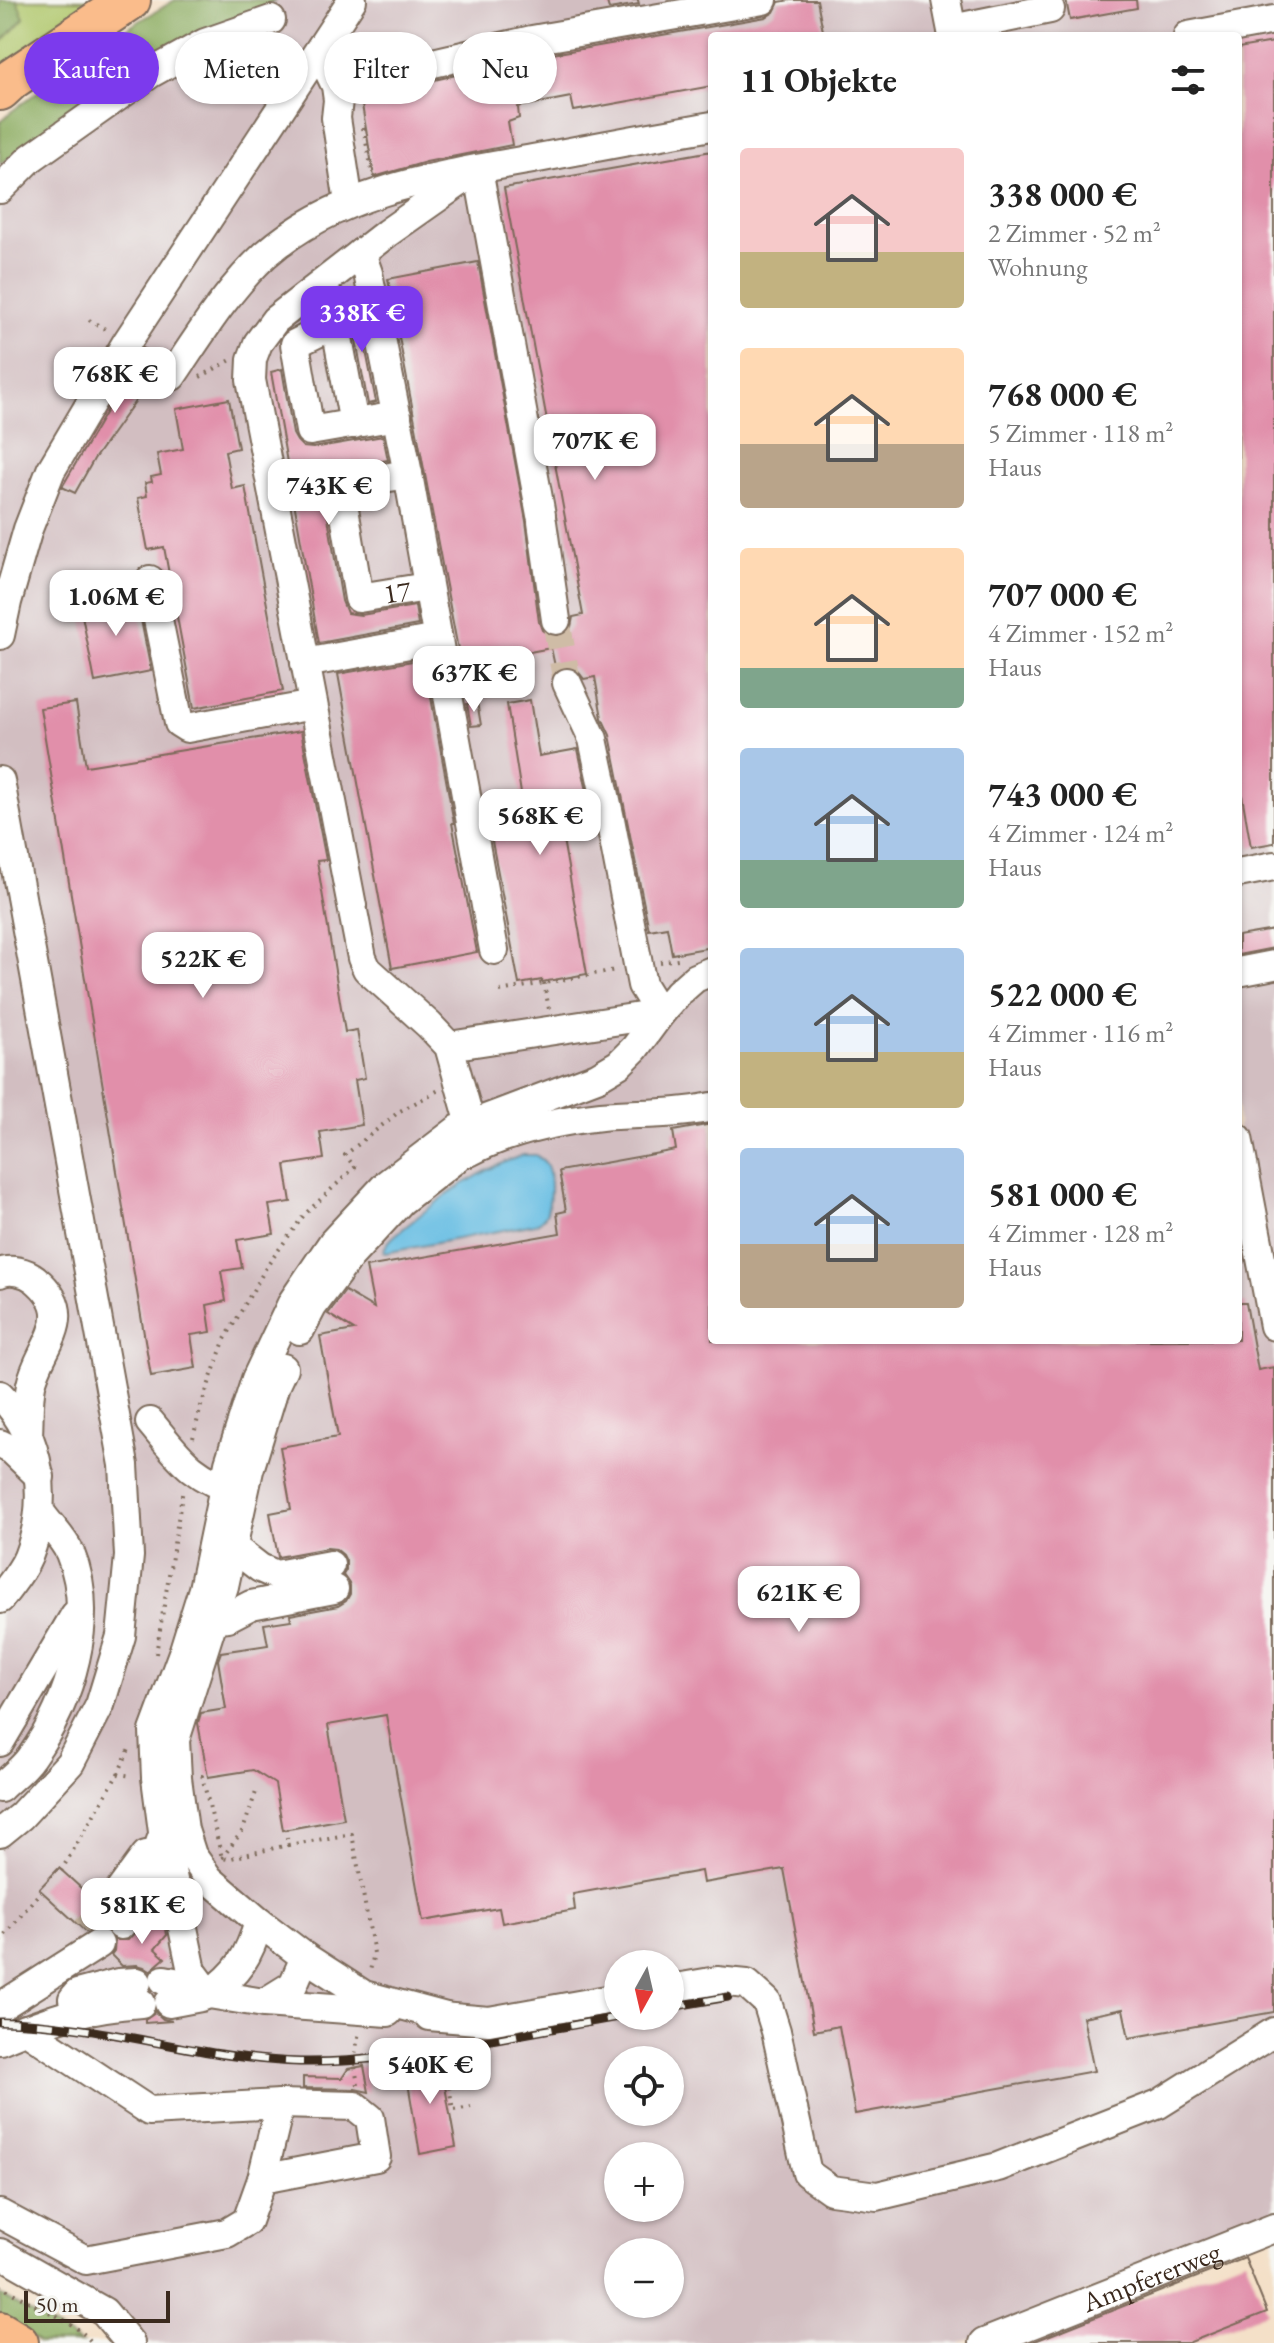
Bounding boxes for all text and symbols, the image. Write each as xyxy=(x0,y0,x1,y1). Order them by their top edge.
chip: Kaufen xyxy=(24,32,159,104)
chip: Mieten xyxy=(175,32,308,104)
chip: Filter xyxy=(324,32,437,104)
chip: Neu xyxy=(453,32,557,104)
text: 11 Objekte xyxy=(740,58,897,102)
icon: filters xyxy=(1166,58,1210,102)
text: 338 000 € xyxy=(988,172,1137,216)
icon: home xyxy=(804,180,900,276)
text: 2 Zimmer · 52 m² xyxy=(988,216,1161,250)
text: Wohnung xyxy=(988,250,1088,284)
pin: 338K € xyxy=(297,286,427,354)
text: 338K € xyxy=(319,295,405,329)
pin: 768K € xyxy=(50,347,180,415)
text: 768K € xyxy=(72,356,158,390)
text: 768 000 € xyxy=(988,372,1137,416)
icon: home xyxy=(804,380,900,476)
pin: 707K € xyxy=(530,414,660,482)
text: 5 Zimmer · 118 m² xyxy=(988,416,1173,450)
text: 707K € xyxy=(552,423,638,457)
text: Haus xyxy=(988,450,1042,484)
pin: 743K € xyxy=(264,459,394,527)
text: 743K € xyxy=(286,468,372,502)
pin: 1.06M € xyxy=(42,570,190,638)
street label: 17 xyxy=(381,572,414,612)
text: 707 000 € xyxy=(988,572,1137,616)
text: 1.06M € xyxy=(68,579,164,613)
icon: home xyxy=(804,580,900,676)
text: 4 Zimmer · 152 m² xyxy=(988,616,1173,650)
pin: 637K € xyxy=(409,646,539,714)
text: Haus xyxy=(988,650,1042,684)
text: 637K € xyxy=(431,655,517,689)
text: 743 000 € xyxy=(988,772,1137,816)
icon: home xyxy=(804,780,900,876)
pin: 568K € xyxy=(475,789,605,857)
text: 568K € xyxy=(497,798,583,832)
text: 4 Zimmer · 124 m² xyxy=(988,816,1173,850)
text: Haus xyxy=(988,850,1042,884)
pin: 522K € xyxy=(138,932,268,1000)
text: 522K € xyxy=(160,941,246,975)
text: 522 000 € xyxy=(988,972,1137,1016)
icon: home xyxy=(804,980,900,1076)
text: 4 Zimmer · 116 m² xyxy=(988,1016,1173,1050)
text: Haus xyxy=(988,1050,1042,1084)
text: 581 000 € xyxy=(988,1172,1137,1216)
icon: home xyxy=(804,1180,900,1276)
text: 4 Zimmer · 128 m² xyxy=(988,1216,1173,1250)
text: Haus xyxy=(988,1250,1042,1284)
pin: 621K € xyxy=(734,1566,864,1634)
text: 621K € xyxy=(756,1575,842,1609)
pin: 581K € xyxy=(77,1878,207,1946)
text: 581K € xyxy=(99,1887,185,1921)
north arrow xyxy=(604,1950,684,2030)
map controls xyxy=(604,1950,684,2318)
pin: 540K € xyxy=(365,2038,495,2106)
button: locate xyxy=(604,2046,684,2126)
text: 540K € xyxy=(387,2047,473,2081)
button: + xyxy=(604,2142,684,2222)
street label: Ampfererweg xyxy=(1076,2233,1227,2321)
button: − xyxy=(604,2238,684,2318)
scale bar xyxy=(24,2287,170,2323)
text: 50 m xyxy=(36,2290,79,2319)

